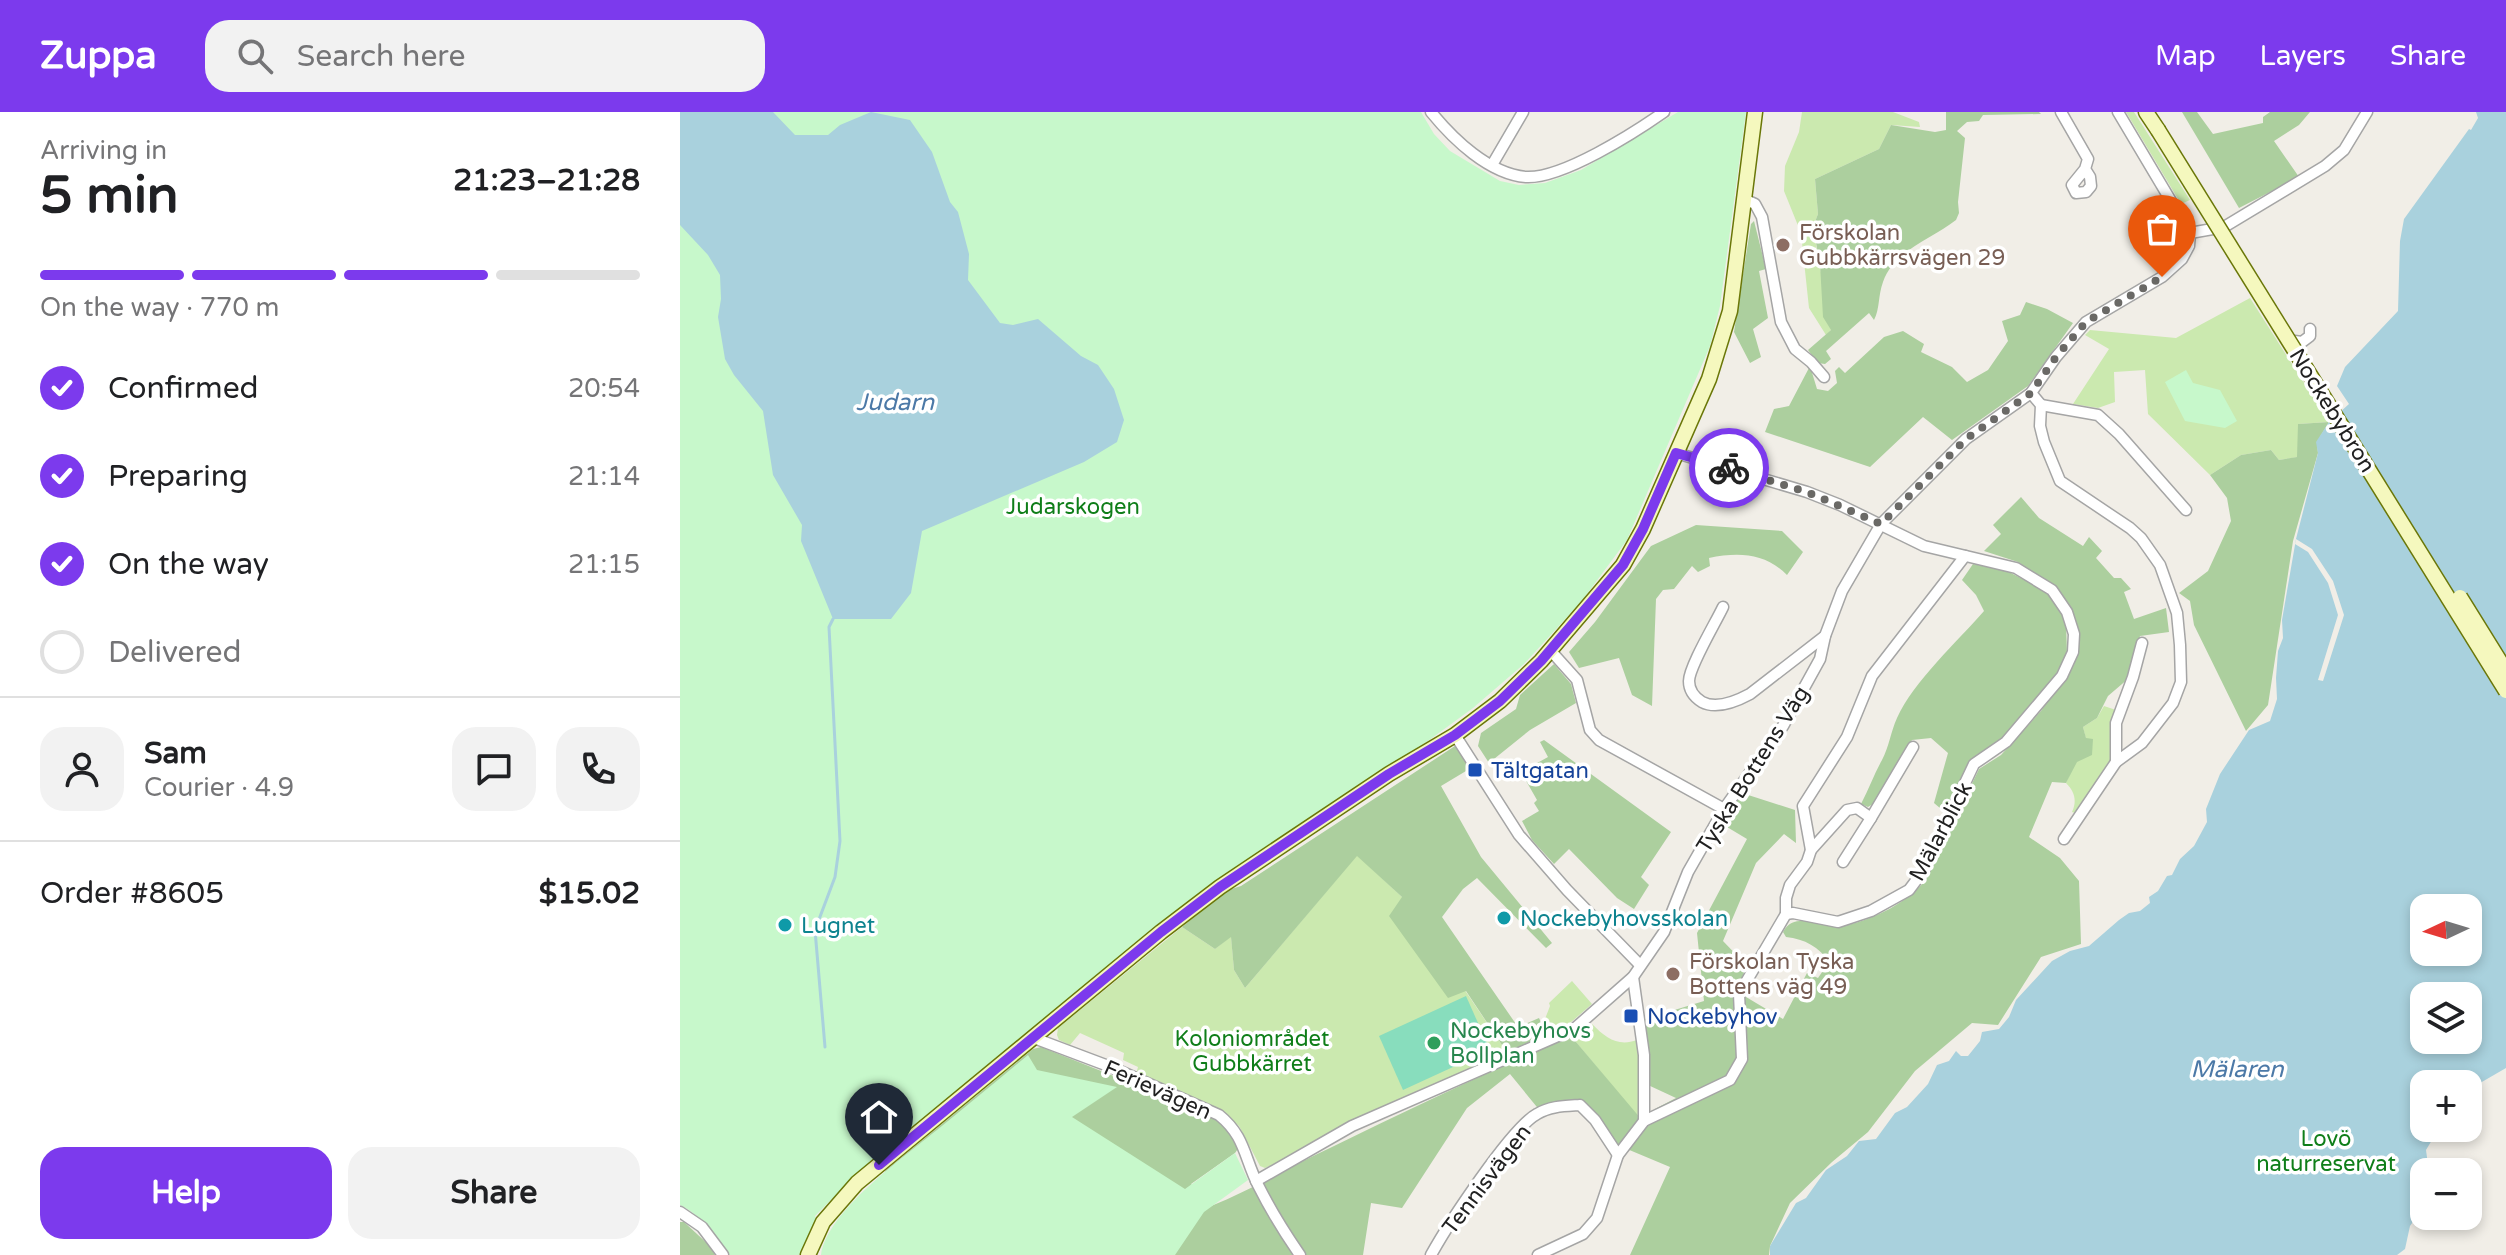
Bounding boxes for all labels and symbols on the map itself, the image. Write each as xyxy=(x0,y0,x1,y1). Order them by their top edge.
pin xyxy=(2128,195,2196,277)
place label: Förskolan Gubbkärrsvägen 29 xyxy=(1799,220,2005,271)
marker: Förskolan Gubbkärrsvägen 29 xyxy=(1774,236,1792,254)
street label: Nockebybron xyxy=(2284,344,2381,477)
water label: Judarn xyxy=(856,388,935,417)
courier xyxy=(1689,428,1769,508)
park label: Judarskogen xyxy=(1006,494,1140,520)
street label: Tyska Bottens Väg xyxy=(1691,681,1815,858)
place label: Tältgatan xyxy=(1491,758,1589,784)
marker: Tältgatan xyxy=(1466,761,1484,779)
street label: Mälarblick xyxy=(1904,777,1978,885)
north arrow xyxy=(2410,894,2482,966)
place label: Nockebyhovsskolan xyxy=(1520,906,1728,932)
marker: Nockebyhovsskolan xyxy=(1495,909,1513,927)
place label: Lugnet xyxy=(801,913,875,939)
marker: Lugnet xyxy=(776,916,794,934)
place label: Förskolan Tyska Bottens väg 49 xyxy=(1689,949,1854,1000)
marker: Förskolan Tyska Bottens väg 49 xyxy=(1664,965,1682,983)
place label: Nockebyhov xyxy=(1647,1004,1778,1030)
marker: Nockebyhov xyxy=(1622,1007,1640,1025)
place label: Nockebyhovs Bollplan xyxy=(1450,1018,1591,1069)
park label: Koloniområdet Gubbkärret xyxy=(1175,1026,1329,1077)
marker: Nockebyhovs Bollplan xyxy=(1425,1034,1443,1052)
street label: Ferievägen xyxy=(1100,1055,1215,1125)
water label: Mälaren xyxy=(2190,1055,2285,1084)
pin xyxy=(845,1083,913,1165)
street label: Tennisvägen xyxy=(1437,1120,1537,1240)
park label: Lovö naturreservat xyxy=(2256,1126,2396,1177)

